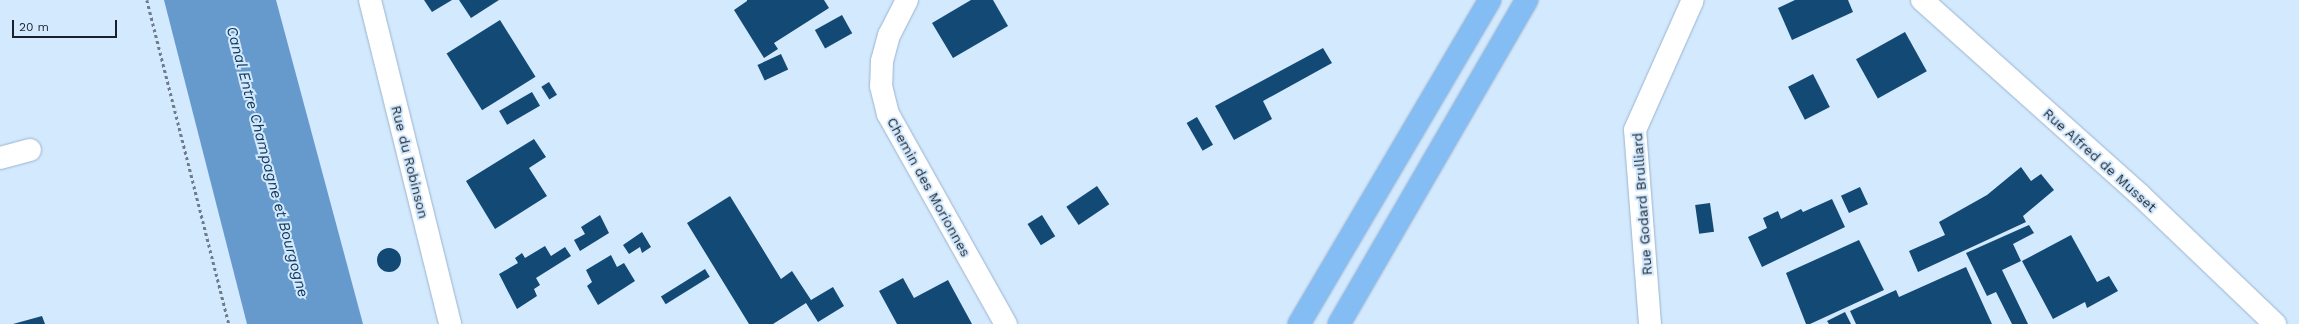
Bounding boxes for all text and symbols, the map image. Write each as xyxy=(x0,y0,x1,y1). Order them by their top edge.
scale bar xyxy=(14,12,119,38)
text: 20 m xyxy=(19,20,49,34)
water label: Canal Entre Champagne et Bourgogne xyxy=(222,24,312,300)
street label: Rue du Robinson xyxy=(388,104,432,220)
street label: Rue Alfred de Musset xyxy=(2040,104,2160,216)
street label: Chemin des Morionnes xyxy=(884,114,974,260)
street label: Rue Godard Brulliard xyxy=(1629,132,1655,276)

